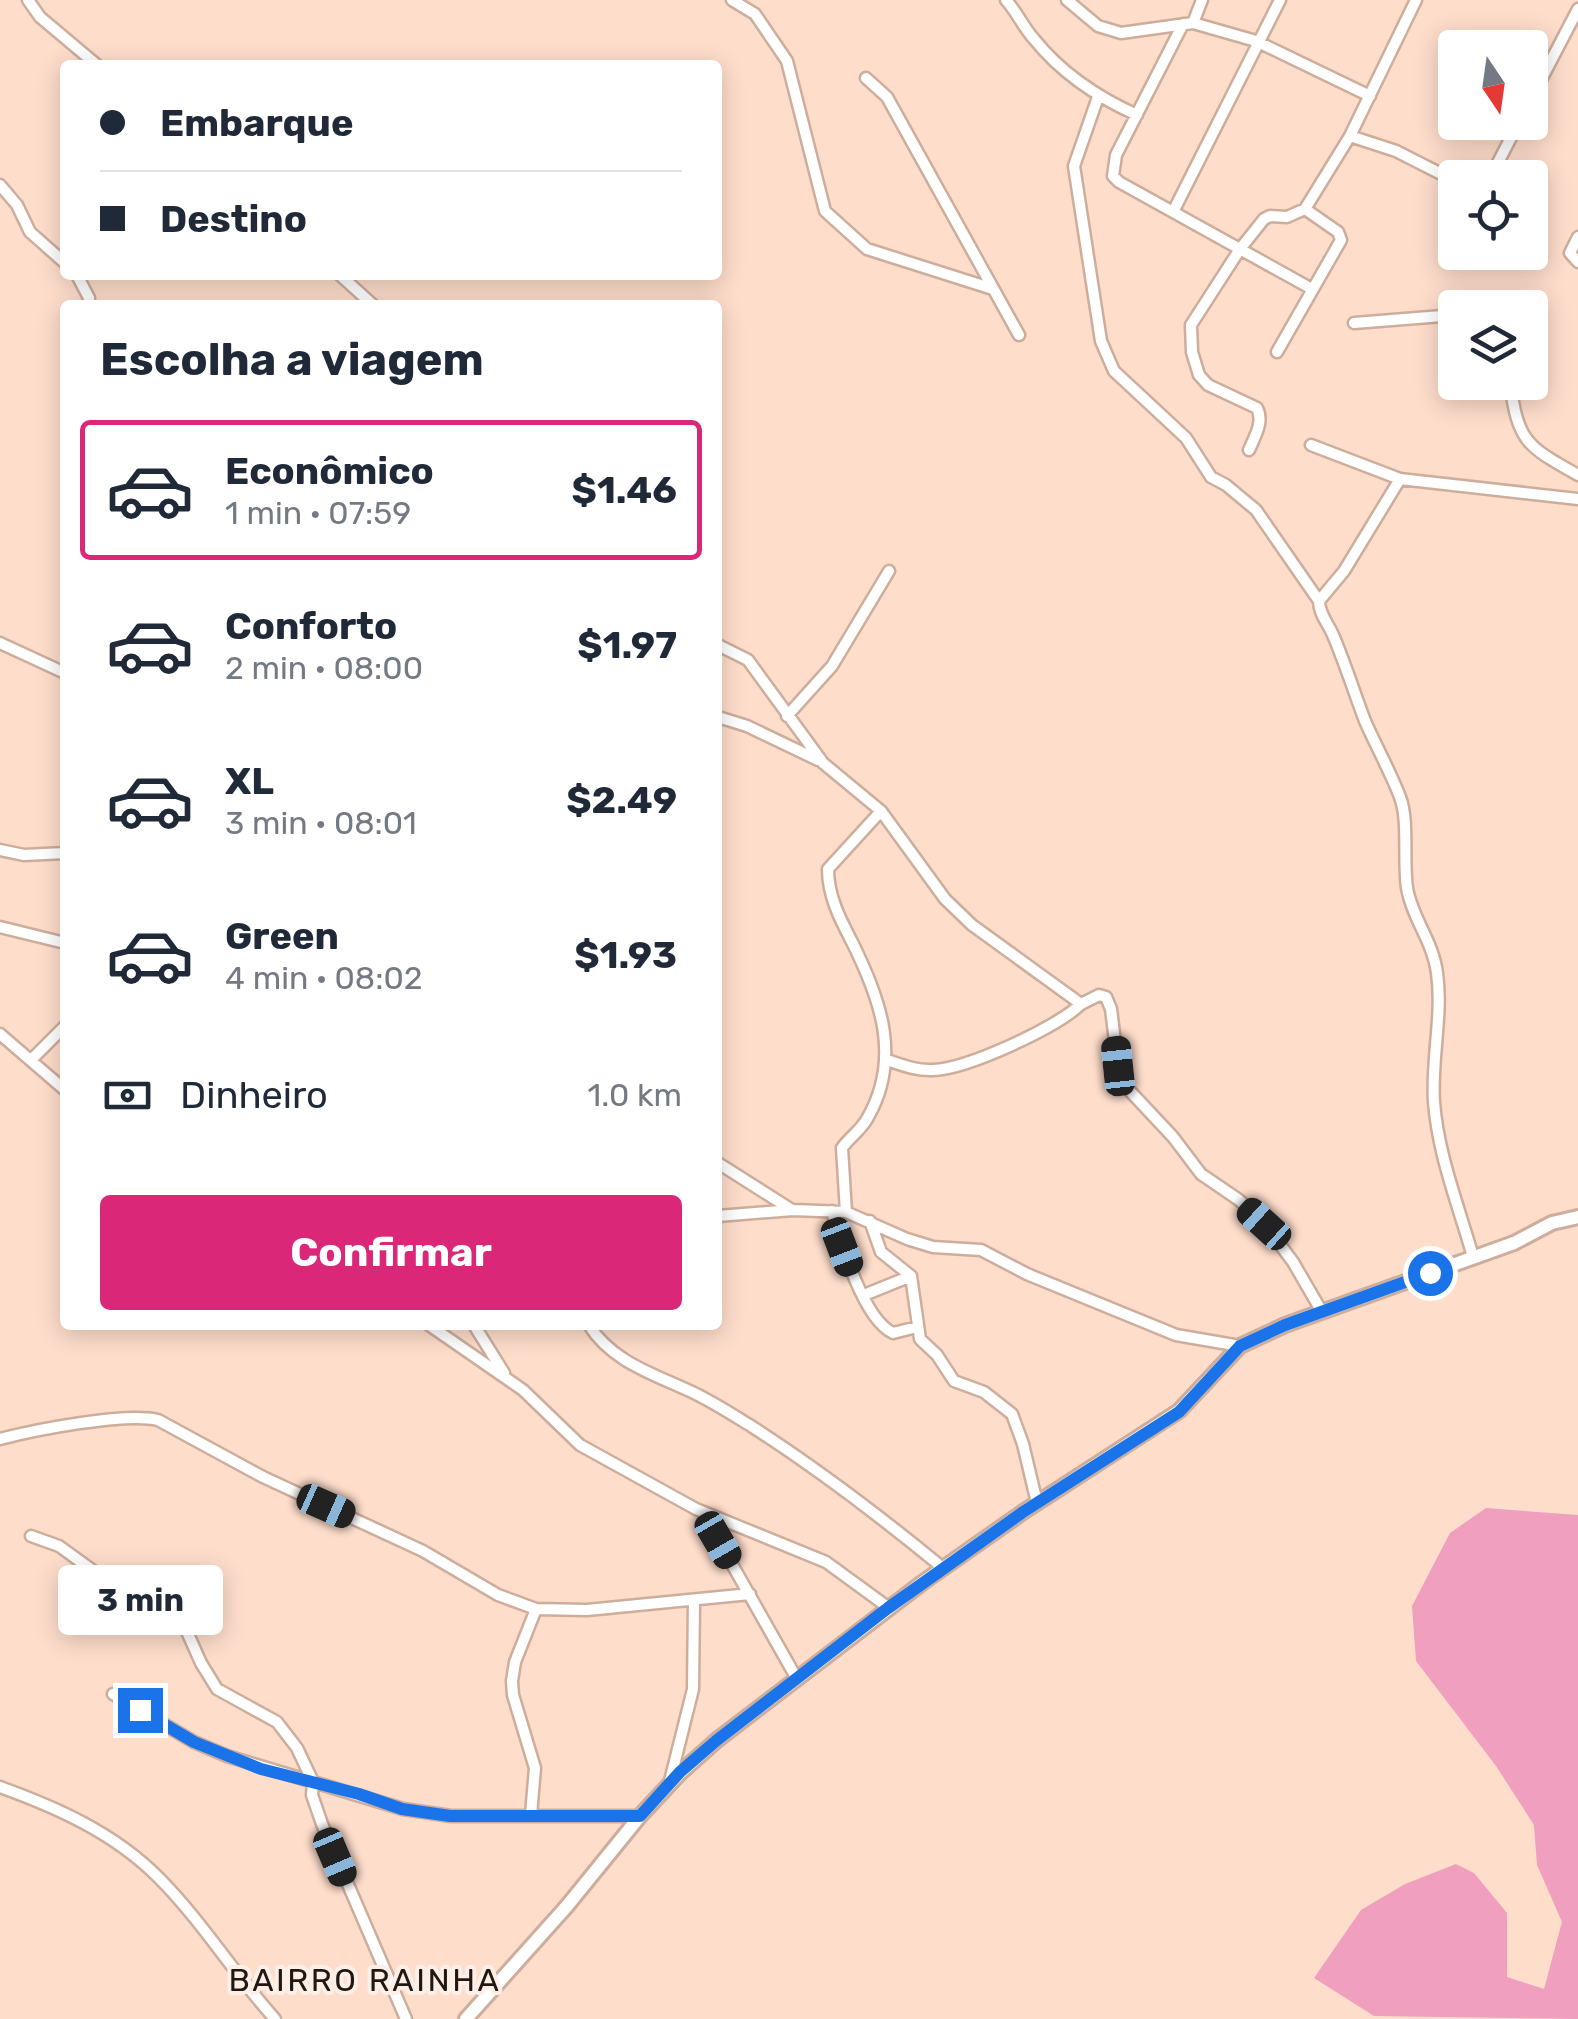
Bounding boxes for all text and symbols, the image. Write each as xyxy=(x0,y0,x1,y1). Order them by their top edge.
north arrow xyxy=(1438,30,1548,140)
map controls xyxy=(1438,30,1548,400)
text: Embarque xyxy=(160,100,353,146)
button: locate xyxy=(1438,160,1548,270)
text: Destino xyxy=(160,196,307,242)
button: layers xyxy=(1438,290,1548,400)
text: Escolha a viagem xyxy=(100,333,484,386)
icon: car xyxy=(105,445,195,535)
text: Econômico xyxy=(225,448,434,494)
text: $1.46 xyxy=(572,467,677,513)
text: 1 min · 07:59 xyxy=(225,494,411,532)
icon: car xyxy=(105,600,195,690)
text: Conforto xyxy=(225,603,397,649)
text: $1.97 xyxy=(577,622,677,668)
text: 2 min · 08:00 xyxy=(225,649,423,687)
icon: car xyxy=(105,755,195,845)
text: XL xyxy=(225,758,274,804)
text: $2.49 xyxy=(566,777,677,823)
text: 3 min · 08:01 xyxy=(225,804,417,842)
icon: car xyxy=(105,910,195,1000)
text: Green xyxy=(225,913,339,959)
text: $1.93 xyxy=(574,932,677,978)
text: 4 min · 08:02 xyxy=(225,959,423,997)
car xyxy=(1100,1035,1136,1097)
icon: cash xyxy=(100,1068,155,1123)
text: Dinheiro xyxy=(180,1072,328,1118)
text: 1.0 km xyxy=(588,1076,682,1114)
car xyxy=(1232,1193,1296,1255)
button: Confirmar xyxy=(100,1195,682,1310)
car xyxy=(817,1214,867,1280)
route start xyxy=(1408,1251,1453,1296)
car xyxy=(292,1480,360,1532)
car xyxy=(690,1507,746,1573)
callout: 3 min xyxy=(58,1565,222,1635)
text: 3 min xyxy=(97,1581,184,1619)
route end xyxy=(118,1688,163,1733)
car xyxy=(309,1824,361,1890)
district label: BAIRRO RAINHA xyxy=(229,1961,501,1999)

